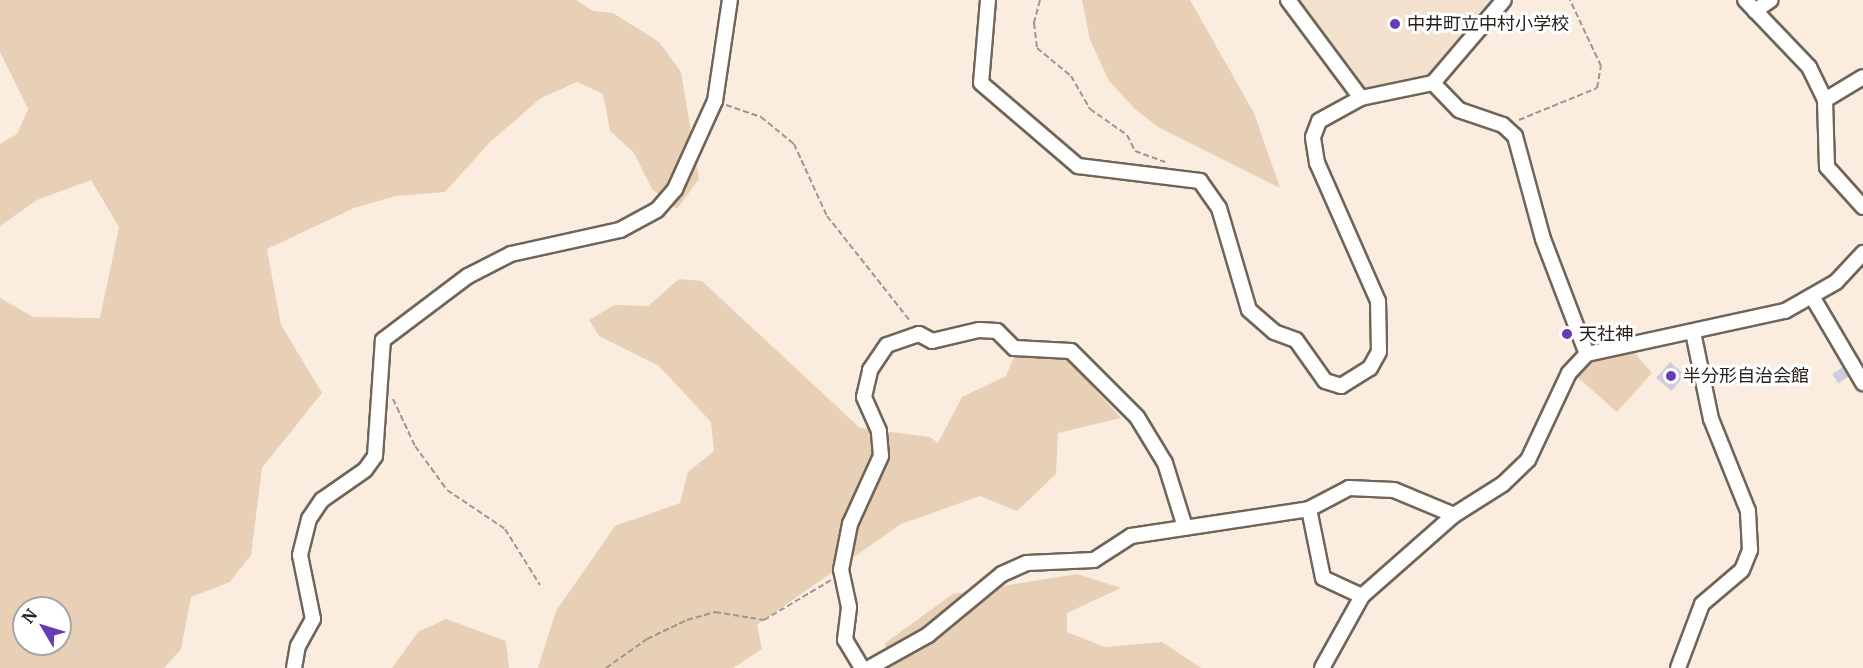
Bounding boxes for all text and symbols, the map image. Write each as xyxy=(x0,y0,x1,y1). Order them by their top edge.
place label: 中井町立中村小学校 xyxy=(1407,13,1569,35)
marker: 中井町立中村小学校 xyxy=(1388,17,1402,31)
place label: 天社神 xyxy=(1579,323,1633,345)
marker: 天社神 xyxy=(1560,327,1574,341)
place label: 半分形自治会館 xyxy=(1683,365,1809,387)
marker: 半分形自治会館 xyxy=(1664,369,1678,383)
north arrow xyxy=(12,596,72,656)
text: N xyxy=(18,605,41,627)

